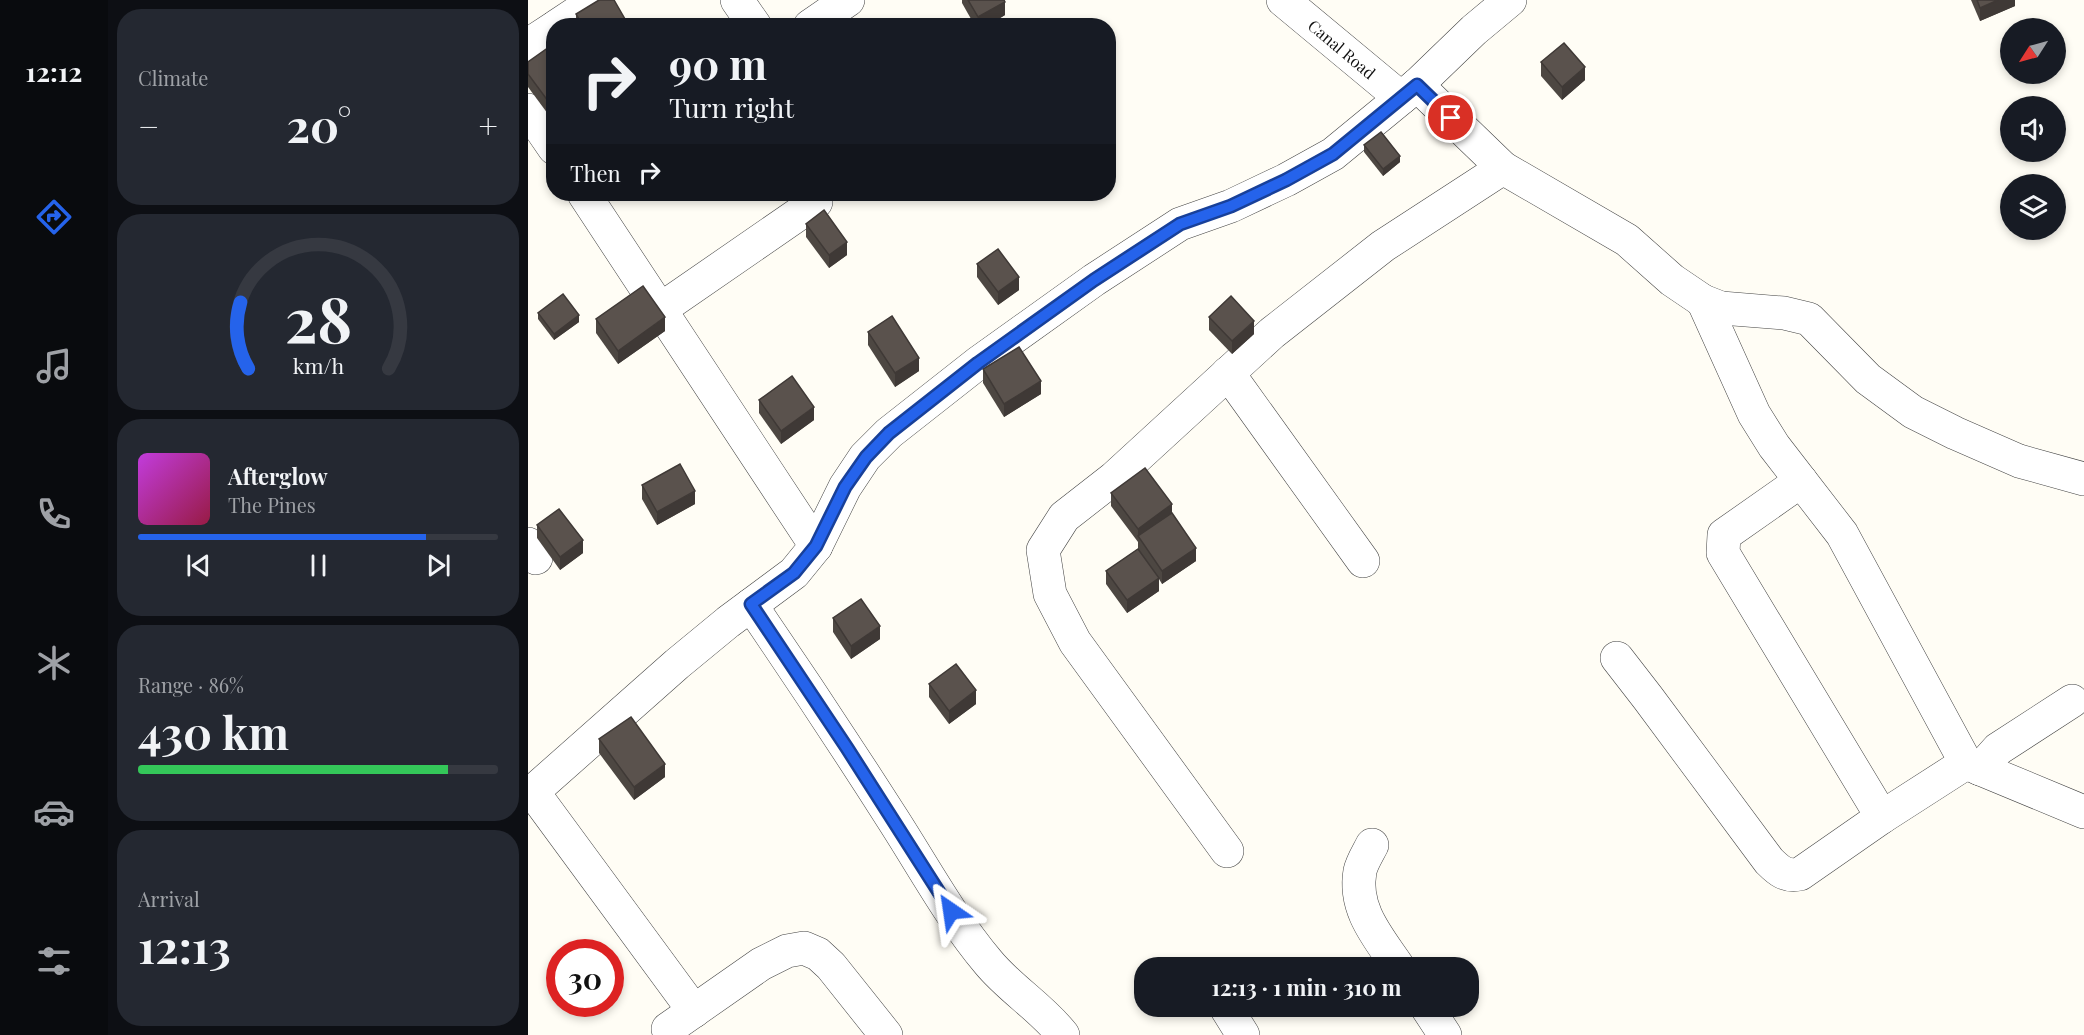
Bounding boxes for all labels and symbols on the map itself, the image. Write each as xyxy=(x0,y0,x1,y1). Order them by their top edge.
street label: Canal Road xyxy=(1304,15,1380,83)
north arrow xyxy=(2000,18,2066,84)
pin xyxy=(1425,92,1476,143)
position arrow xyxy=(919,879,983,943)
speed limit sign: 30 xyxy=(546,939,624,1017)

